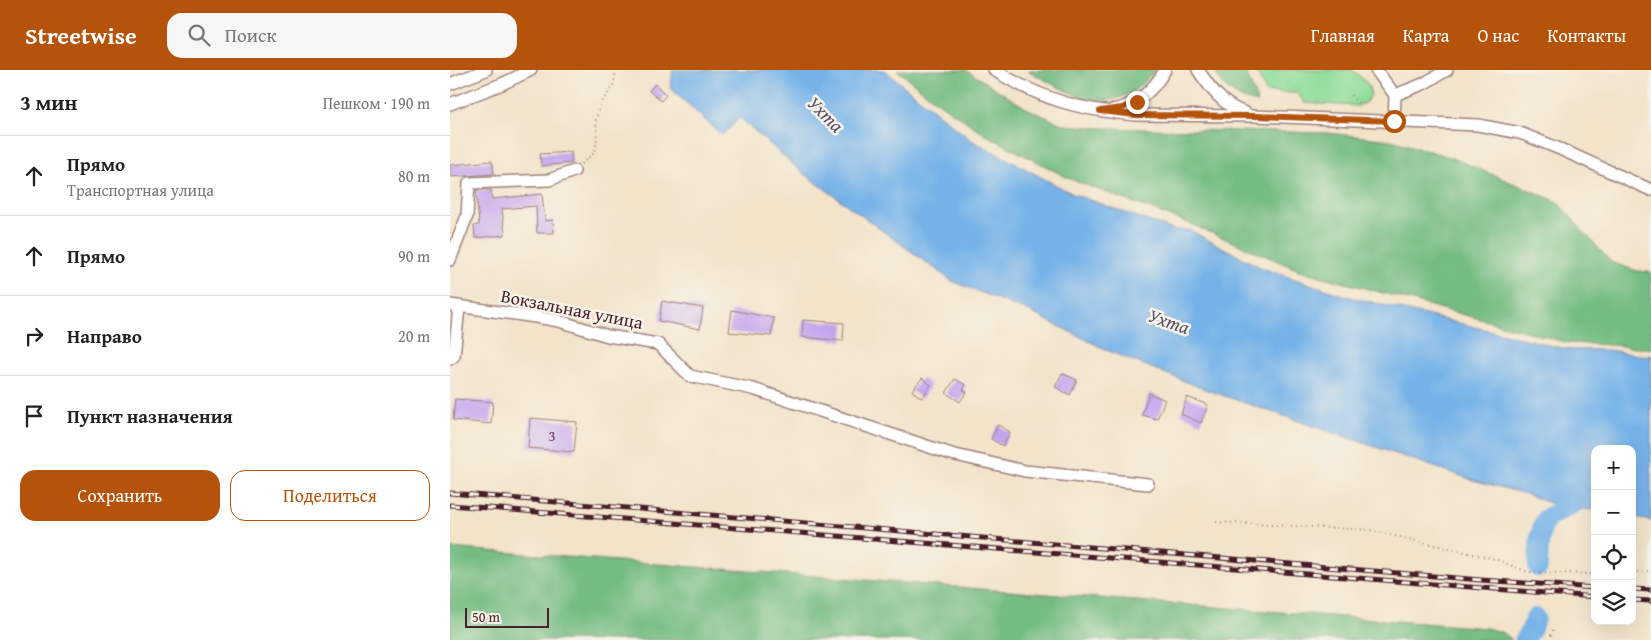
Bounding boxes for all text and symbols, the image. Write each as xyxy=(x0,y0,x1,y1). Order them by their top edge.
search box xyxy=(167,13,517,58)
text: Streetwise xyxy=(25,18,137,53)
icon: search xyxy=(185,21,213,49)
text: Поиск xyxy=(225,21,276,49)
text: Главная xyxy=(1311,22,1375,49)
text: Карта xyxy=(1403,22,1449,49)
text: О нас xyxy=(1477,22,1519,49)
text: Контакты xyxy=(1547,22,1626,49)
text: 3 мин xyxy=(20,87,77,118)
water label: Ухта xyxy=(801,89,851,139)
text: Пешком · 190 m xyxy=(323,91,430,115)
route end xyxy=(1126,91,1149,114)
route start xyxy=(1383,110,1406,133)
text: Прямо xyxy=(67,150,125,178)
icon: ahead xyxy=(20,162,48,190)
text: 80 m xyxy=(398,164,430,188)
text: Транспортная улица xyxy=(67,178,214,202)
icon: ahead xyxy=(20,242,48,270)
text: Прямо xyxy=(67,242,125,270)
text: 90 m xyxy=(398,244,430,268)
street label: Вокзальная улица xyxy=(499,282,646,336)
water label: Ухта xyxy=(1145,301,1193,341)
icon: right xyxy=(20,322,48,350)
text: Направо xyxy=(67,322,142,350)
text: 20 m xyxy=(398,324,430,348)
icon: arrive xyxy=(20,402,48,430)
text: Пункт назначения xyxy=(67,402,233,430)
house number: 3 xyxy=(548,425,556,446)
map controls xyxy=(1591,445,1636,625)
button: + xyxy=(1591,445,1636,490)
button: Сохранить xyxy=(20,470,220,521)
button: Поделиться xyxy=(230,470,430,521)
button: − xyxy=(1591,490,1636,535)
button: locate xyxy=(1591,535,1636,580)
button: layers xyxy=(1591,580,1636,625)
scale bar xyxy=(465,605,549,628)
text: 50 m xyxy=(472,607,500,627)

